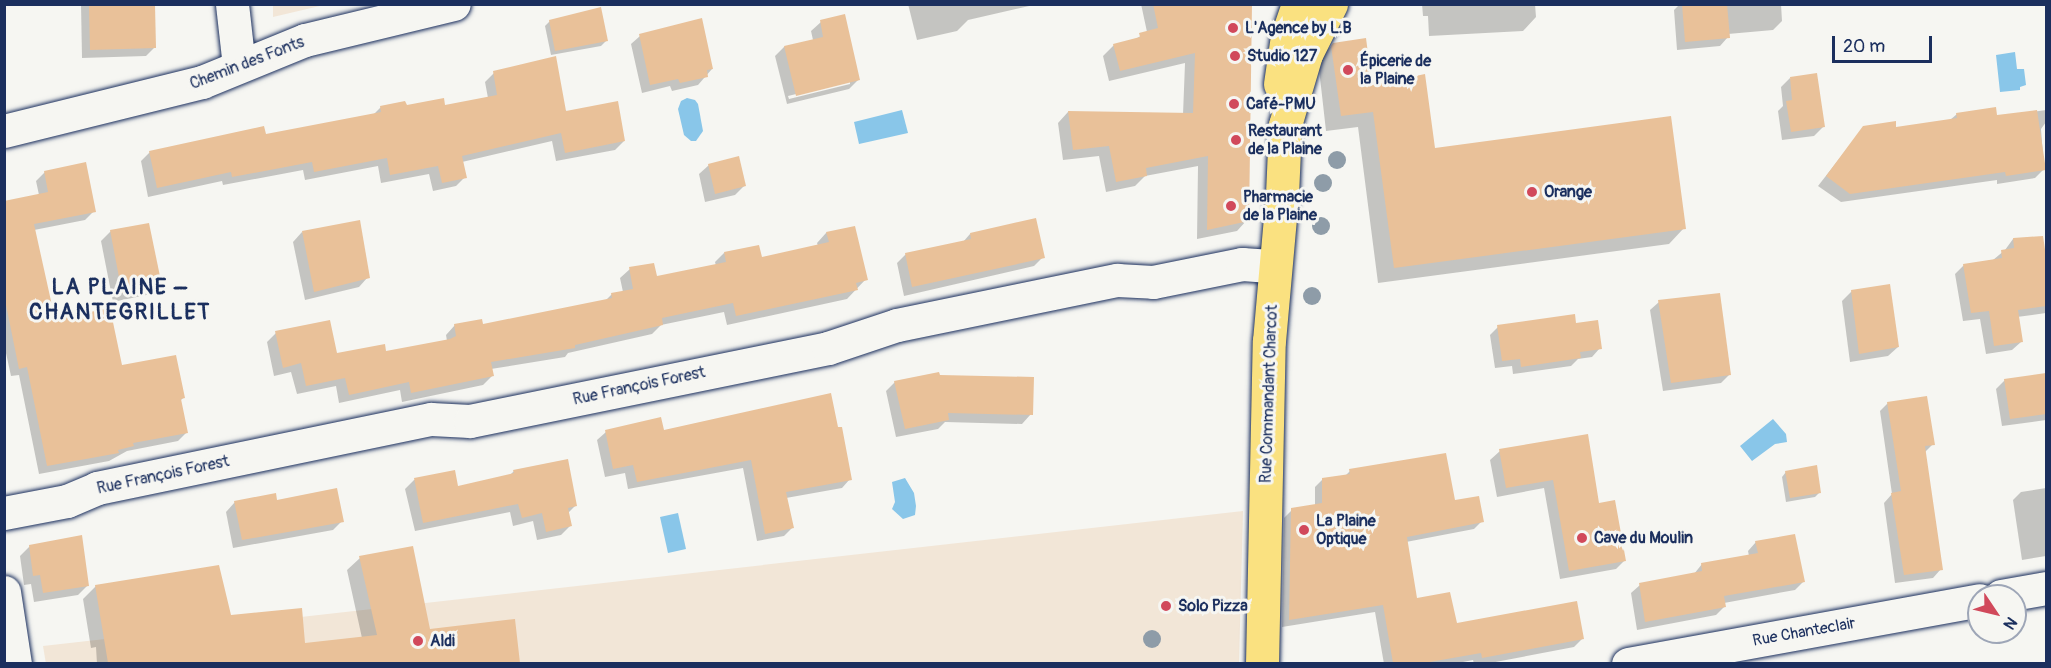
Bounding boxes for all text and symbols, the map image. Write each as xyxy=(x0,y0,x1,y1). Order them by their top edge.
place label: L'Agence by L.B xyxy=(1245,18,1351,38)
marker: L'Agence by L.B xyxy=(1226,21,1240,35)
scale bar xyxy=(1835,24,1936,62)
street label: Chemin des Fonts xyxy=(187,32,307,94)
text: 20 m xyxy=(1843,35,1885,58)
place label: Studio 127 xyxy=(1247,46,1317,66)
marker: Studio 127 xyxy=(1228,49,1242,63)
place label: Épicerie de la Plaine xyxy=(1360,51,1431,89)
marker: Épicerie de la Plaine xyxy=(1341,63,1355,77)
place label: Café-PMU xyxy=(1246,94,1316,114)
marker: Café-PMU xyxy=(1227,97,1241,111)
place label: Restaurant de la Plaine xyxy=(1248,121,1322,159)
marker: Restaurant de la Plaine xyxy=(1229,133,1243,147)
place label: Orange xyxy=(1544,182,1592,202)
marker: Orange xyxy=(1525,185,1539,199)
place label: Pharmacie de la Plaine xyxy=(1243,187,1317,225)
marker: Pharmacie de la Plaine xyxy=(1224,199,1238,213)
district label: LA PLAINE – CHANTEGRILLET xyxy=(29,274,211,326)
street label: Rue Commandant Charcot xyxy=(1256,305,1282,483)
street label: Rue François Forest xyxy=(571,363,707,409)
street label: Rue François Forest xyxy=(95,452,231,498)
place label: La Plaine Optique xyxy=(1316,511,1376,549)
marker: La Plaine Optique xyxy=(1297,523,1311,537)
place label: Cave du Moulin xyxy=(1594,528,1693,548)
marker: Cave du Moulin xyxy=(1575,531,1589,545)
north arrow xyxy=(1967,584,2027,644)
place label: Solo Pizza xyxy=(1178,596,1248,616)
marker: Solo Pizza xyxy=(1159,599,1173,613)
text: N xyxy=(1999,613,2021,633)
street label: Rue Chanteclair xyxy=(1751,614,1857,650)
place label: Aldi xyxy=(430,631,455,651)
marker: Aldi xyxy=(411,634,425,648)

